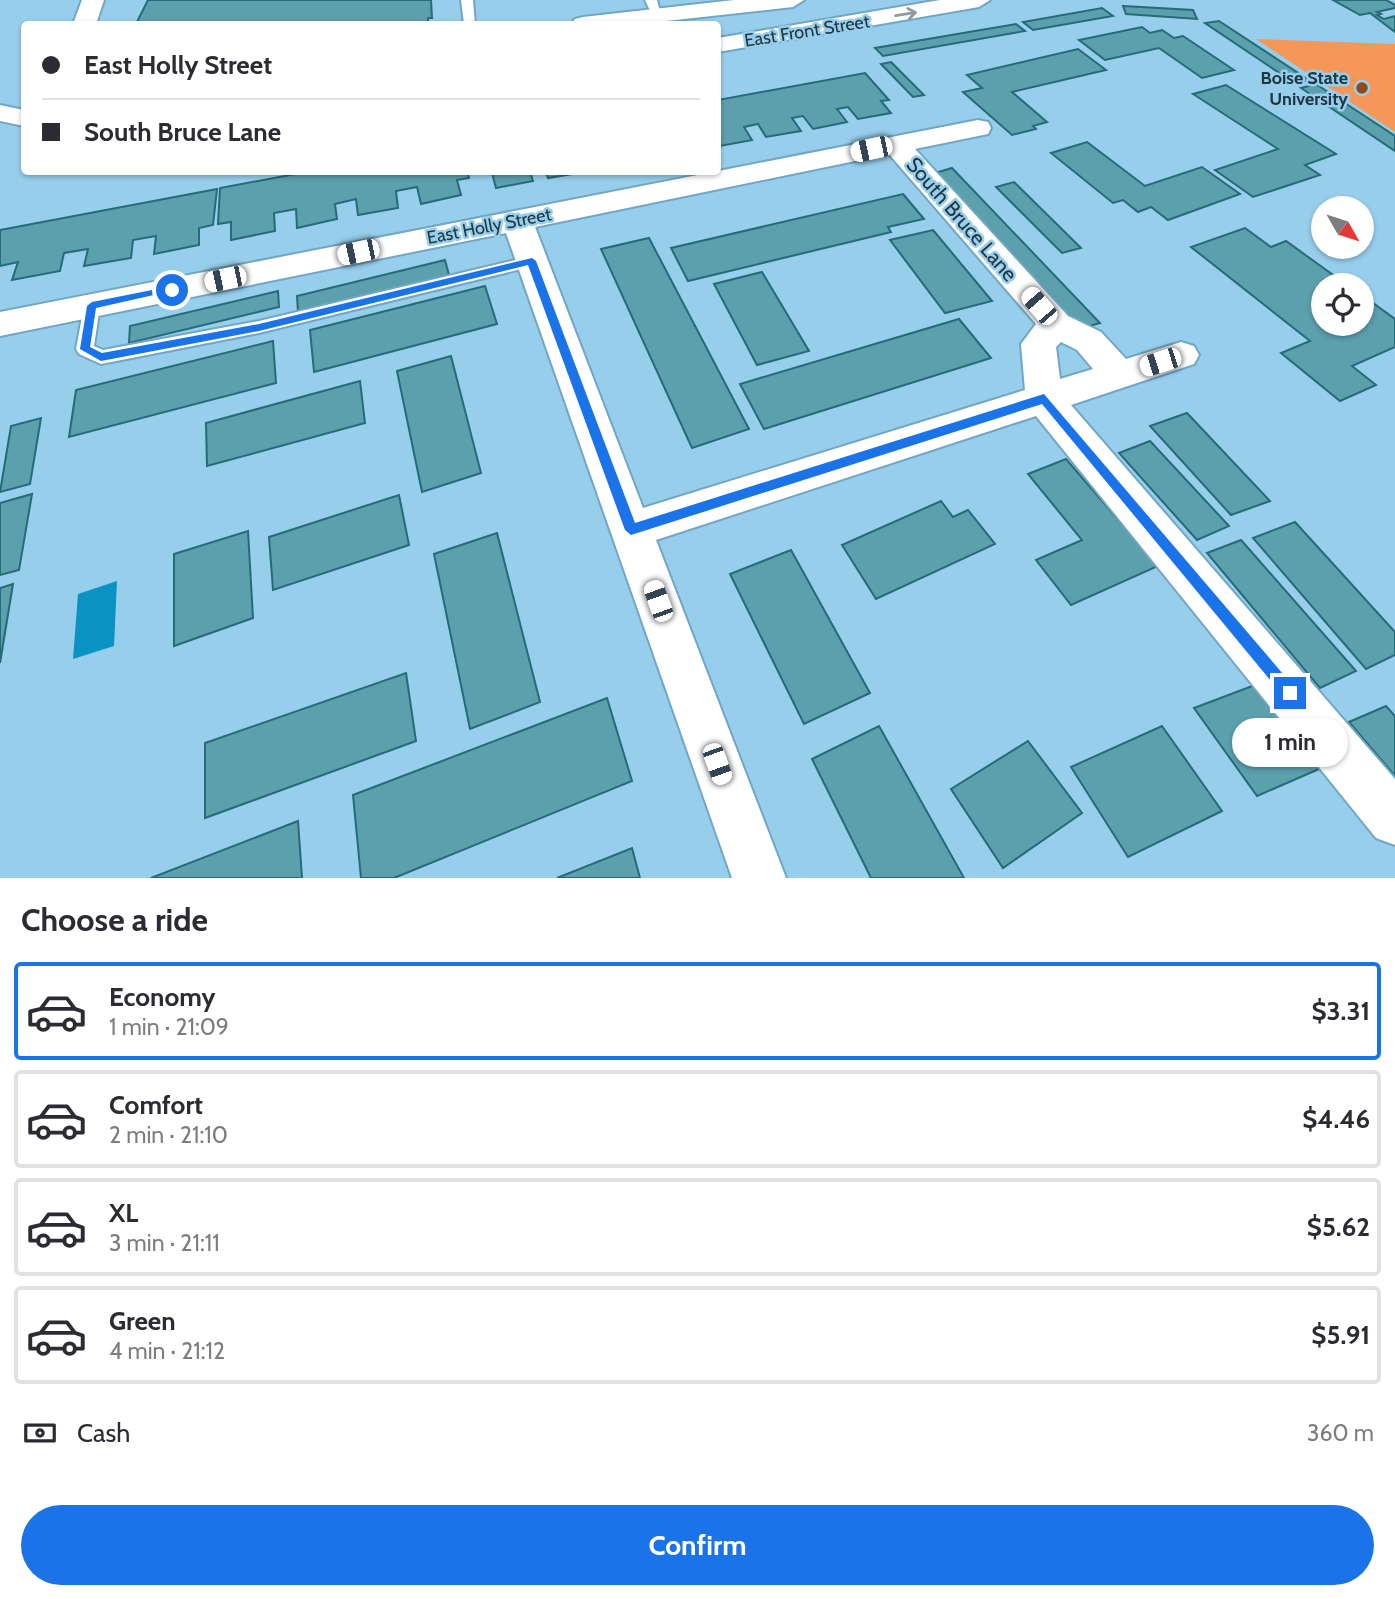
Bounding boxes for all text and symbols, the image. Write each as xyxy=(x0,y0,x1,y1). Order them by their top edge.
one-way arrow xyxy=(894,7,917,20)
street label: East Front Street xyxy=(743,10,871,52)
text: East Holly Street xyxy=(84,49,272,81)
place label: Boise State University xyxy=(1261,67,1348,110)
marker: Boise State University xyxy=(1354,80,1370,96)
text: South Bruce Lane xyxy=(84,116,281,148)
car xyxy=(849,134,894,164)
street label: South Bruce Lane xyxy=(901,152,1023,286)
north arrow xyxy=(1311,196,1374,259)
map controls xyxy=(1311,196,1374,336)
street label: East Holly Street xyxy=(425,203,553,249)
car xyxy=(336,237,381,267)
car xyxy=(203,264,248,294)
button: locate xyxy=(1311,273,1374,336)
route start xyxy=(156,274,188,306)
car xyxy=(1018,283,1061,329)
car xyxy=(1137,346,1184,378)
car xyxy=(641,578,676,624)
route end xyxy=(1274,677,1306,709)
callout: 1 min xyxy=(1232,718,1348,766)
text: 1 min xyxy=(1264,728,1316,756)
car xyxy=(700,741,735,787)
text: Choose a ride xyxy=(21,900,208,939)
icon: car xyxy=(25,980,88,1043)
text: Economy xyxy=(109,981,215,1013)
text: $3.31 xyxy=(1312,995,1370,1027)
text: 1 min · 21:09 xyxy=(109,1013,229,1041)
icon: car xyxy=(25,1088,88,1151)
text: Comfort xyxy=(109,1089,203,1121)
text: $4.46 xyxy=(1302,1103,1370,1135)
text: 2 min · 21:10 xyxy=(109,1121,228,1149)
icon: car xyxy=(25,1196,88,1259)
text: XL xyxy=(109,1197,138,1229)
text: $5.62 xyxy=(1307,1211,1370,1243)
text: 3 min · 21:11 xyxy=(109,1229,220,1257)
icon: car xyxy=(25,1304,88,1367)
text: Green xyxy=(109,1305,176,1337)
text: $5.91 xyxy=(1311,1319,1370,1351)
text: 4 min · 21:12 xyxy=(109,1337,225,1365)
icon: cash xyxy=(21,1414,59,1452)
text: Cash xyxy=(77,1417,130,1449)
text: 360 m xyxy=(1307,1419,1374,1447)
button: Confirm xyxy=(21,1505,1374,1585)

